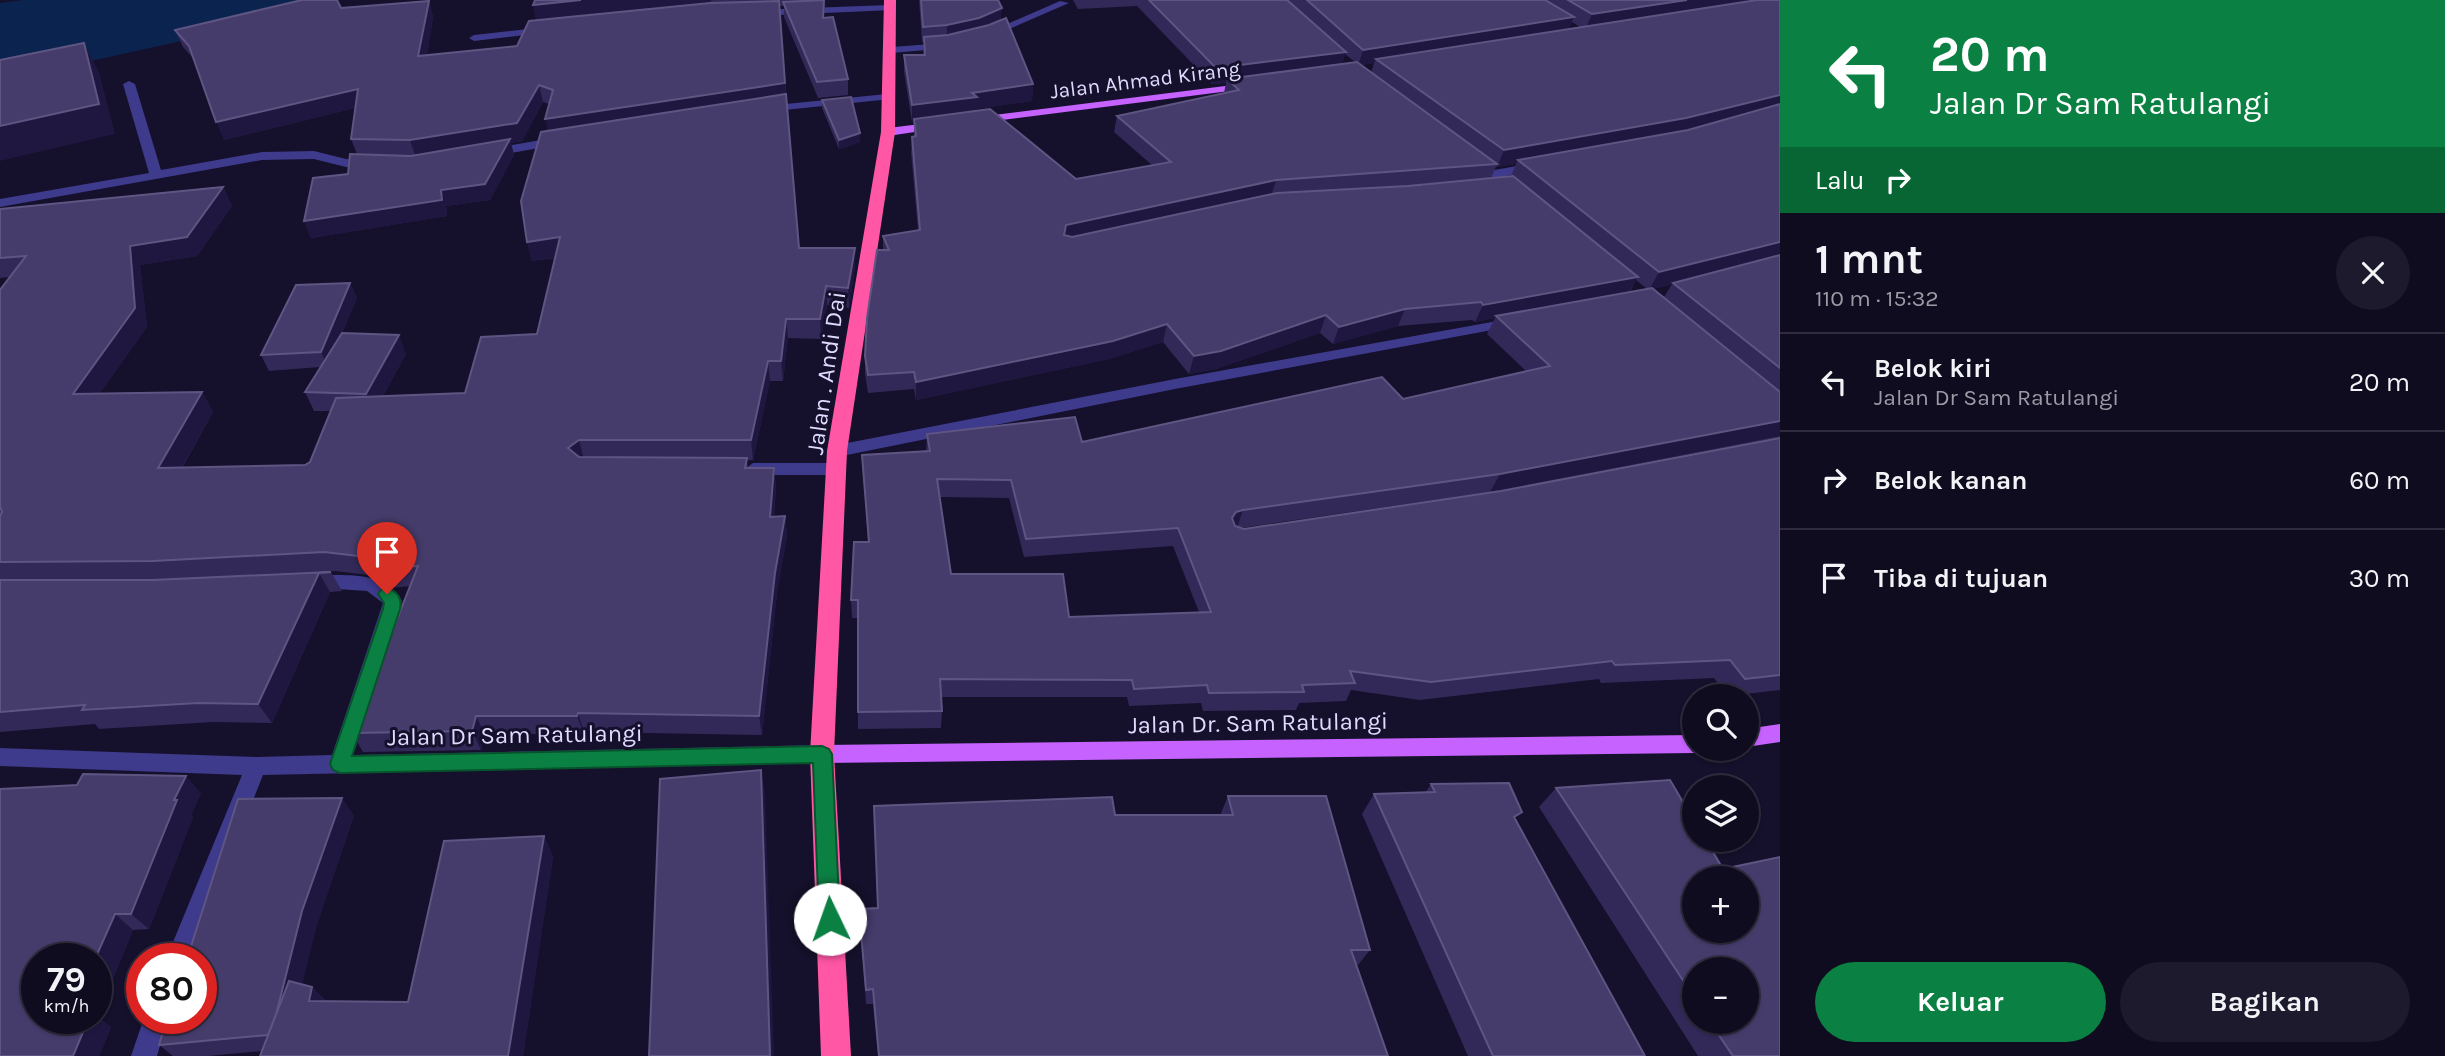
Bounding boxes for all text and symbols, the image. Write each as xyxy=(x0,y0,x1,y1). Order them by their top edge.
text: 20 m xyxy=(1930,26,2050,83)
icon: left xyxy=(1815,28,1906,119)
street label: Jalan Ahmad Kirang xyxy=(1049,56,1241,104)
text: Jalan Dr Sam Ratulangi xyxy=(1930,85,2271,122)
icon: right xyxy=(1879,161,1917,199)
text: Lalu xyxy=(1815,165,1865,196)
text: 1 mnt xyxy=(1815,234,1923,284)
button: close xyxy=(2336,236,2410,310)
text: 110 m · 15:32 xyxy=(1815,285,1939,312)
street label: Jalan . Andi Dai xyxy=(801,290,851,456)
text: Belok kiri xyxy=(1874,353,1992,384)
icon: left xyxy=(1815,363,1853,401)
text: 20 m xyxy=(2349,367,2410,398)
text: Jalan Dr Sam Ratulangi xyxy=(1874,384,2119,411)
icon: right xyxy=(1815,461,1853,499)
text: Belok kanan xyxy=(1874,465,2027,496)
text: 60 m xyxy=(2349,465,2410,496)
pin xyxy=(357,522,417,594)
icon: arrive xyxy=(368,533,406,571)
icon: arrive xyxy=(1815,559,1853,597)
text: Tiba di tujuan xyxy=(1874,563,2048,594)
text: 30 m xyxy=(2349,563,2410,594)
map controls xyxy=(1682,684,1759,1034)
button: search xyxy=(1682,684,1759,761)
street label: Jalan Dr. Sam Ratulangi xyxy=(1128,707,1388,739)
street label: Jalan Dr Sam Ratulangi xyxy=(387,719,643,751)
button: layers xyxy=(1682,775,1759,852)
button: + xyxy=(1682,866,1759,943)
position arrow xyxy=(793,882,867,956)
speed limit sign: 80 xyxy=(126,943,217,1034)
button: − xyxy=(1682,957,1759,1034)
text: 79 xyxy=(47,959,86,1000)
button: Keluar xyxy=(1815,962,2106,1042)
button: Bagikan xyxy=(2120,962,2410,1042)
text: km/h xyxy=(44,995,89,1017)

